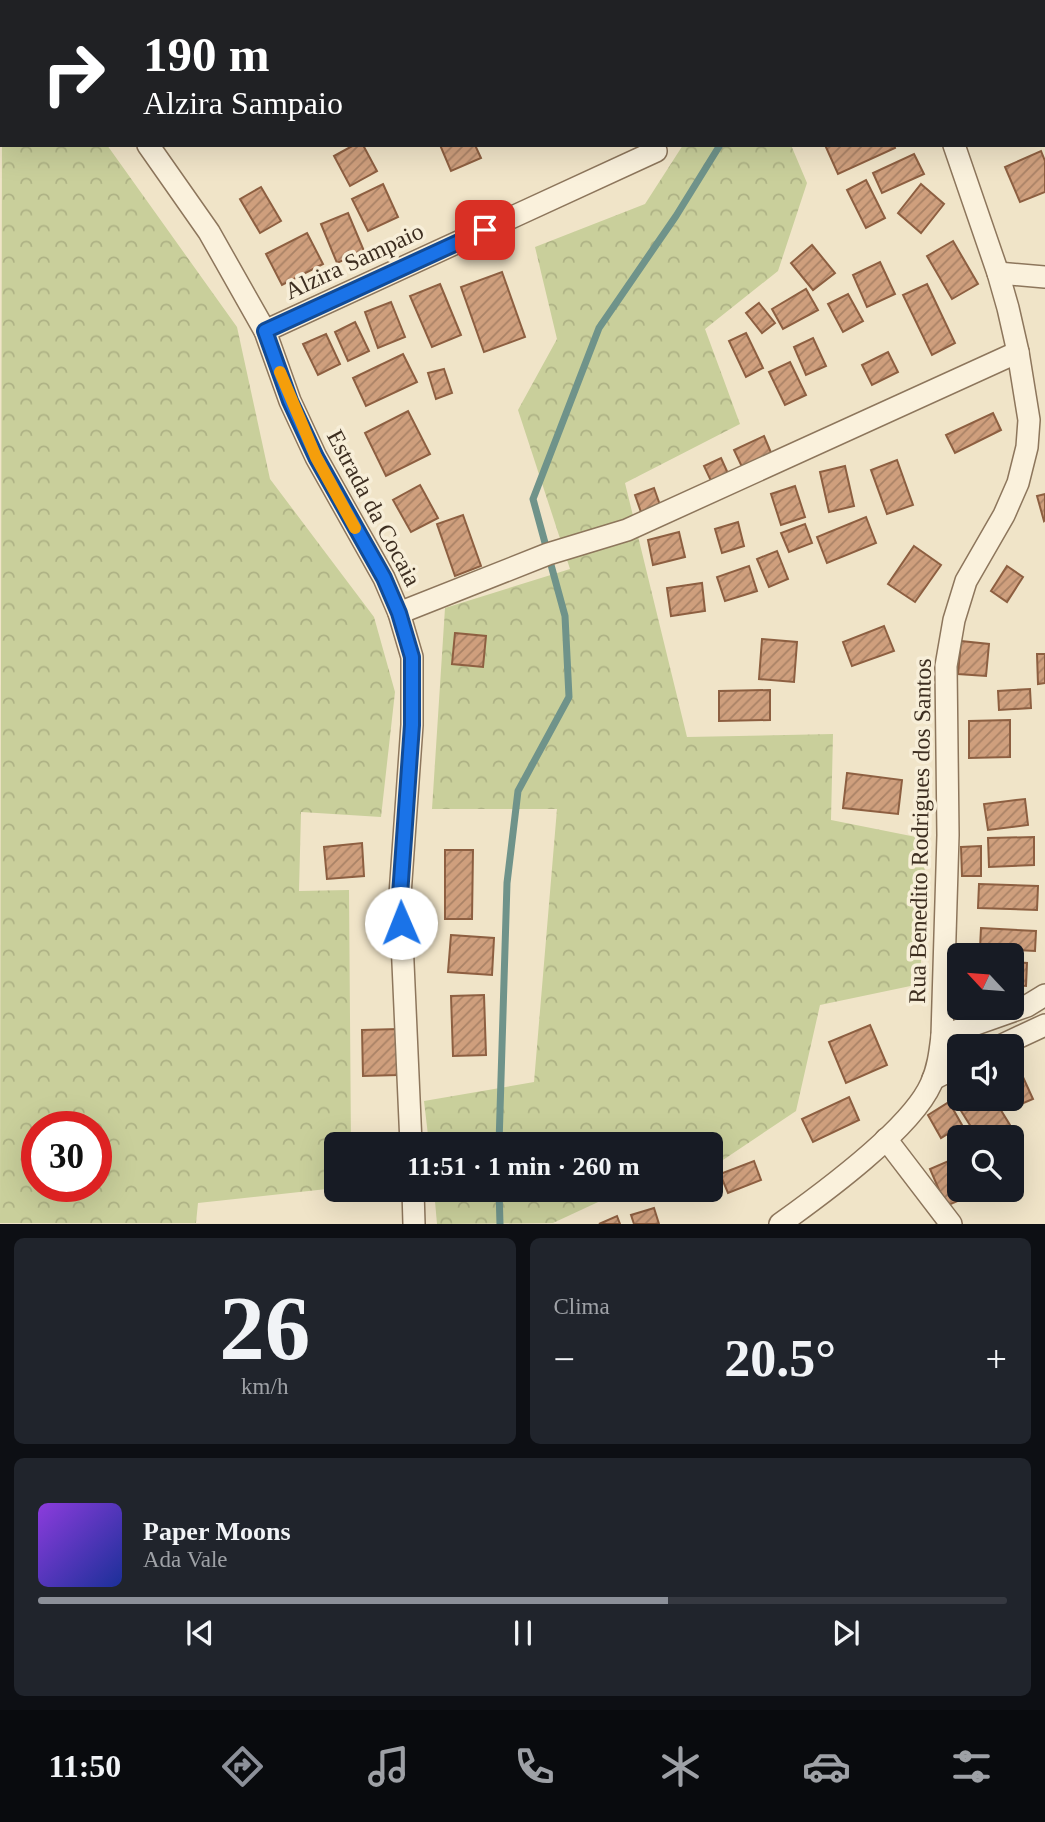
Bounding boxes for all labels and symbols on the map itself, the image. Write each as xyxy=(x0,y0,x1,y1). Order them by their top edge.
pin xyxy=(455,200,515,260)
street label: Alzira Sampaio xyxy=(281,218,427,304)
street label: Estrada da Cocaia xyxy=(322,425,426,591)
street label: Rua Benedito Rodrigues dos Santos xyxy=(904,658,936,1004)
position arrow xyxy=(364,886,438,960)
north arrow xyxy=(947,943,1024,1020)
speed limit sign: 30 xyxy=(21,1111,112,1202)

